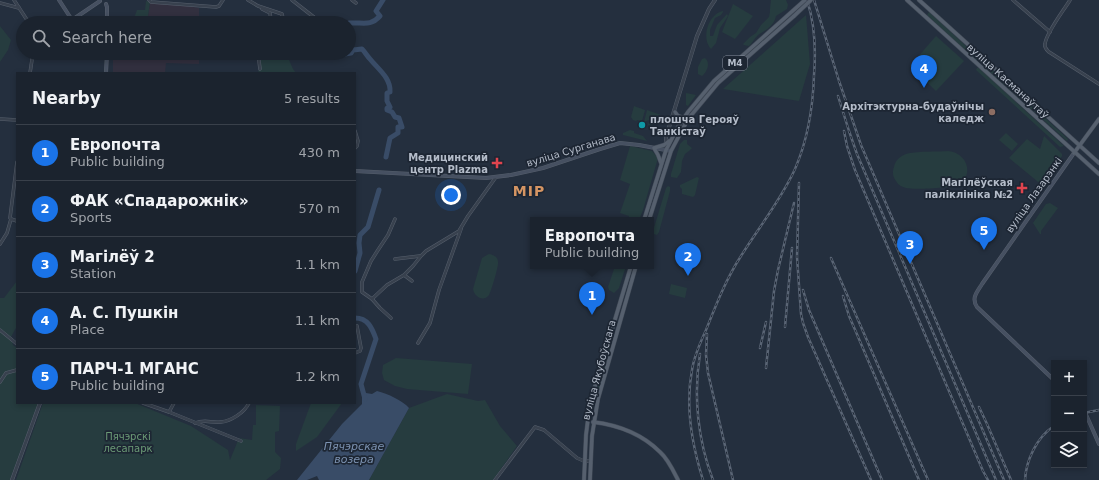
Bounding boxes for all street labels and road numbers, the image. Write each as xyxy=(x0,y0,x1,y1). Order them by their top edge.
street label: вуліца Касманаўтаў xyxy=(965,41,1051,121)
road number: М4 xyxy=(723,56,747,70)
street label: вуліца Сурганава xyxy=(525,131,617,169)
street label: вуліца Лазарэнкі xyxy=(1004,155,1064,235)
street label: вуліца Якубоўскага xyxy=(580,319,618,421)

